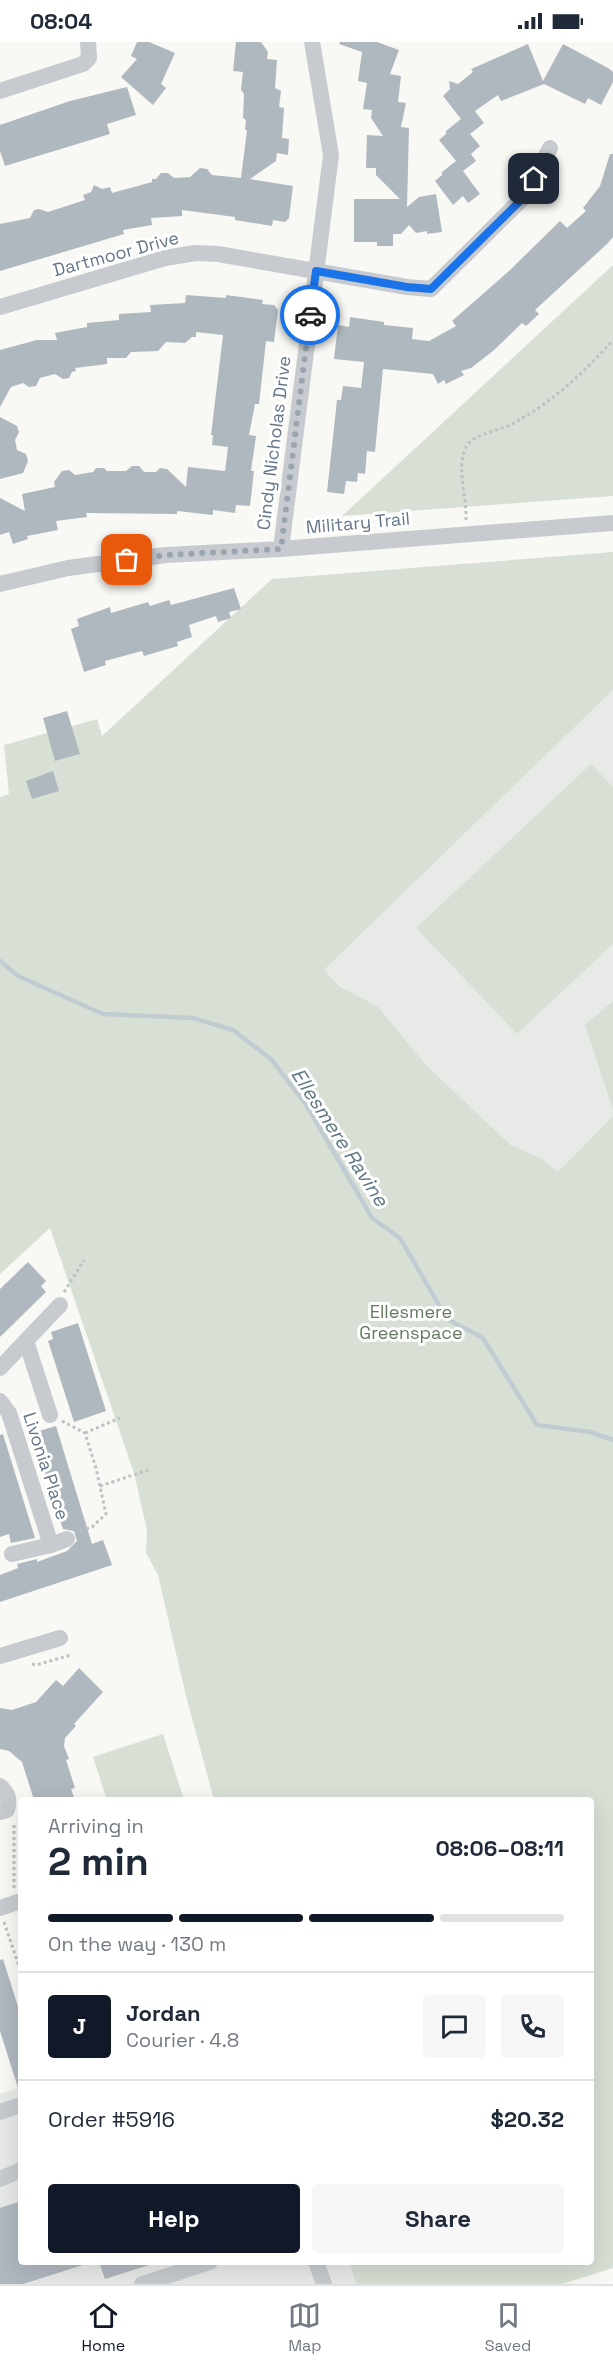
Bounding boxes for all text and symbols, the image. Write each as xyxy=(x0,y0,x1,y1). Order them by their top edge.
text: 08:04 xyxy=(30,7,92,35)
pin xyxy=(508,153,559,204)
icon: home xyxy=(517,162,550,195)
street label: Dartmoor Drive xyxy=(50,226,181,281)
courier xyxy=(280,285,340,345)
icon: car xyxy=(294,299,327,332)
street label: Cindy Nicholas Drive xyxy=(251,354,296,531)
street label: Military Trail xyxy=(305,507,411,538)
pin xyxy=(101,534,152,585)
icon: bag xyxy=(110,543,143,576)
water label: Ellesmere Ravine xyxy=(286,1063,395,1212)
park label: Ellesmere Greenspace xyxy=(359,1300,463,1344)
street label: Livonia Place xyxy=(18,1409,75,1523)
text: Arriving in xyxy=(48,1813,144,1839)
text: 08:06–08:11 xyxy=(435,1834,564,1862)
text: 2 min xyxy=(48,1837,149,1886)
text: On the way · 130 m xyxy=(48,1931,226,1957)
button: chat xyxy=(423,1995,486,2058)
button: phone xyxy=(501,1995,564,2058)
text: Jordan xyxy=(126,1999,201,2027)
text: J xyxy=(73,2012,86,2040)
text: Courier · 4.8 xyxy=(126,2027,239,2053)
text: Order #5916 xyxy=(48,2105,175,2133)
text: $20.32 xyxy=(491,2105,564,2133)
button: Help xyxy=(48,2184,300,2253)
button: Share xyxy=(312,2184,564,2253)
tab: Home xyxy=(82,2299,125,2356)
tab: Map xyxy=(288,2299,322,2356)
tab: Saved xyxy=(485,2299,531,2356)

